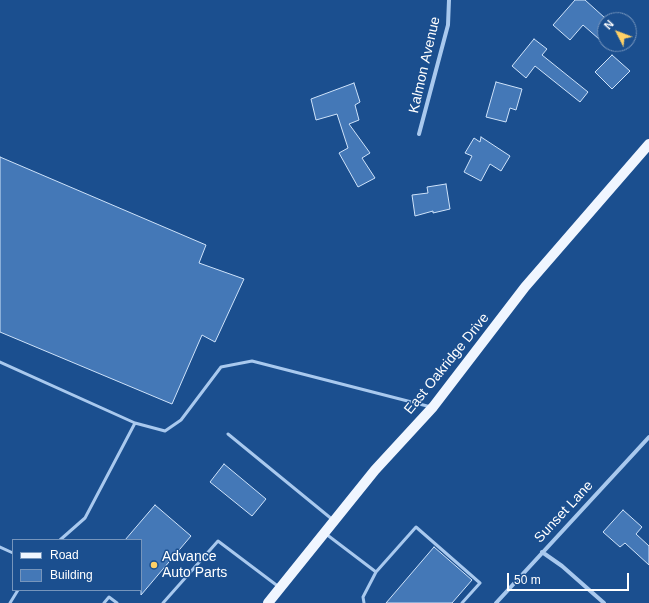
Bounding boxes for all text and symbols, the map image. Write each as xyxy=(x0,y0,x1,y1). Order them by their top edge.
north arrow xyxy=(597,12,637,52)
street label: Kalmon Avenue xyxy=(406,15,444,115)
text: N xyxy=(602,18,616,32)
street label: East Oakridge Drive xyxy=(401,310,493,418)
street label: Sunset Lane xyxy=(531,478,597,546)
legend xyxy=(12,539,142,591)
text: Road xyxy=(50,548,79,562)
place label: Advance Auto Parts xyxy=(162,549,227,582)
marker: Advance Auto Parts xyxy=(149,560,159,570)
scale bar xyxy=(509,565,631,591)
text: Building xyxy=(50,568,93,582)
text: 50 m xyxy=(514,573,541,587)

